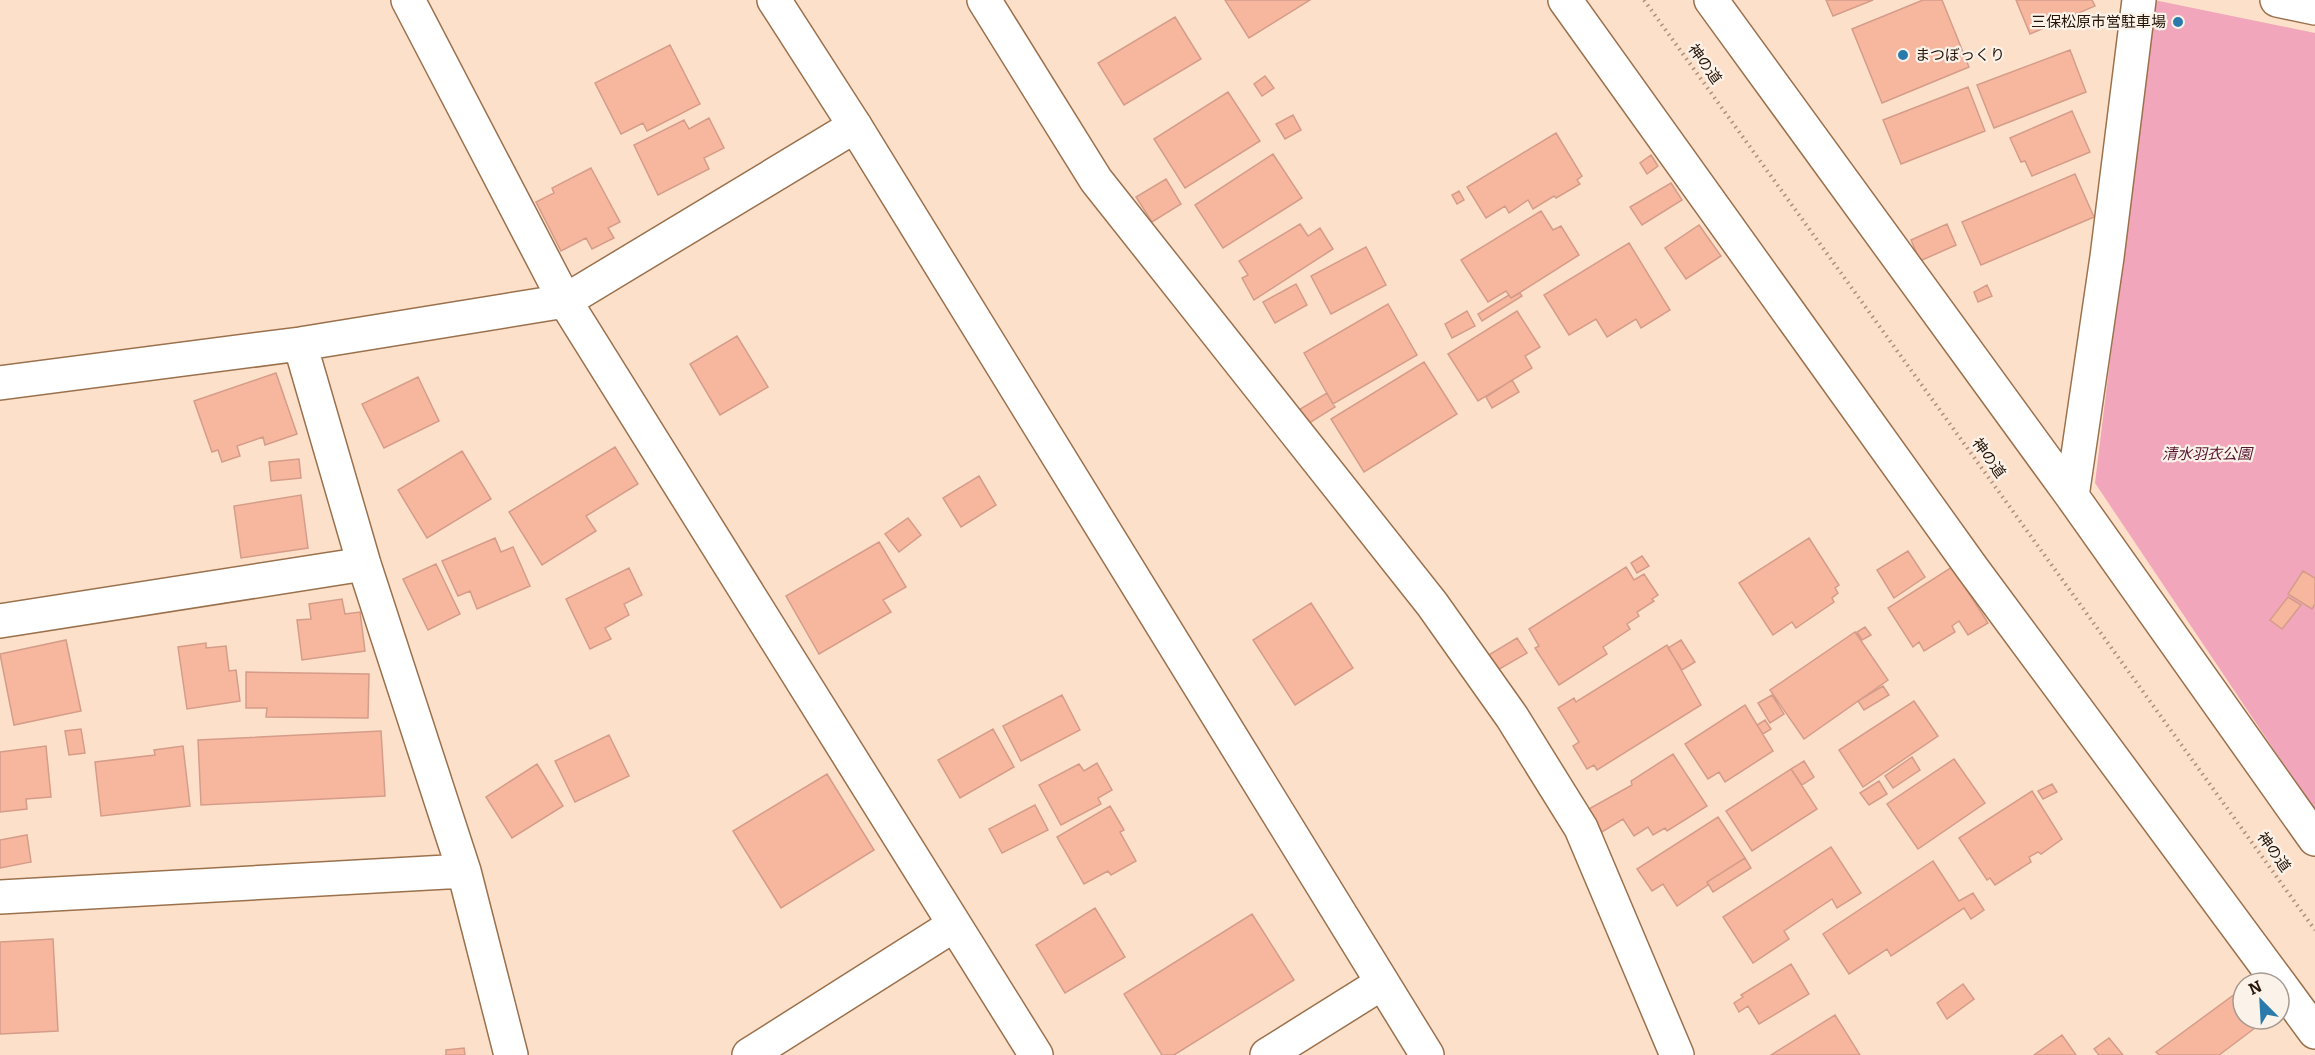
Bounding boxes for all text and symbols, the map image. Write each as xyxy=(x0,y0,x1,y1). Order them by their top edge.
place label: 三保松原市営駐車場 xyxy=(2031,13,2166,31)
marker: 三保松原市営駐車場 xyxy=(2171,15,2185,29)
street label: 神の道 xyxy=(1684,41,1726,87)
place label: まつぼっくり xyxy=(1915,46,2005,64)
marker: まつぼっくり xyxy=(1896,48,1910,62)
street label: 神の道 xyxy=(1968,435,2010,481)
park label: 清水羽衣公園 xyxy=(2162,445,2254,463)
street label: 神の道 xyxy=(2253,829,2295,875)
north arrow xyxy=(2231,971,2291,1031)
text: N xyxy=(2246,977,2265,999)

